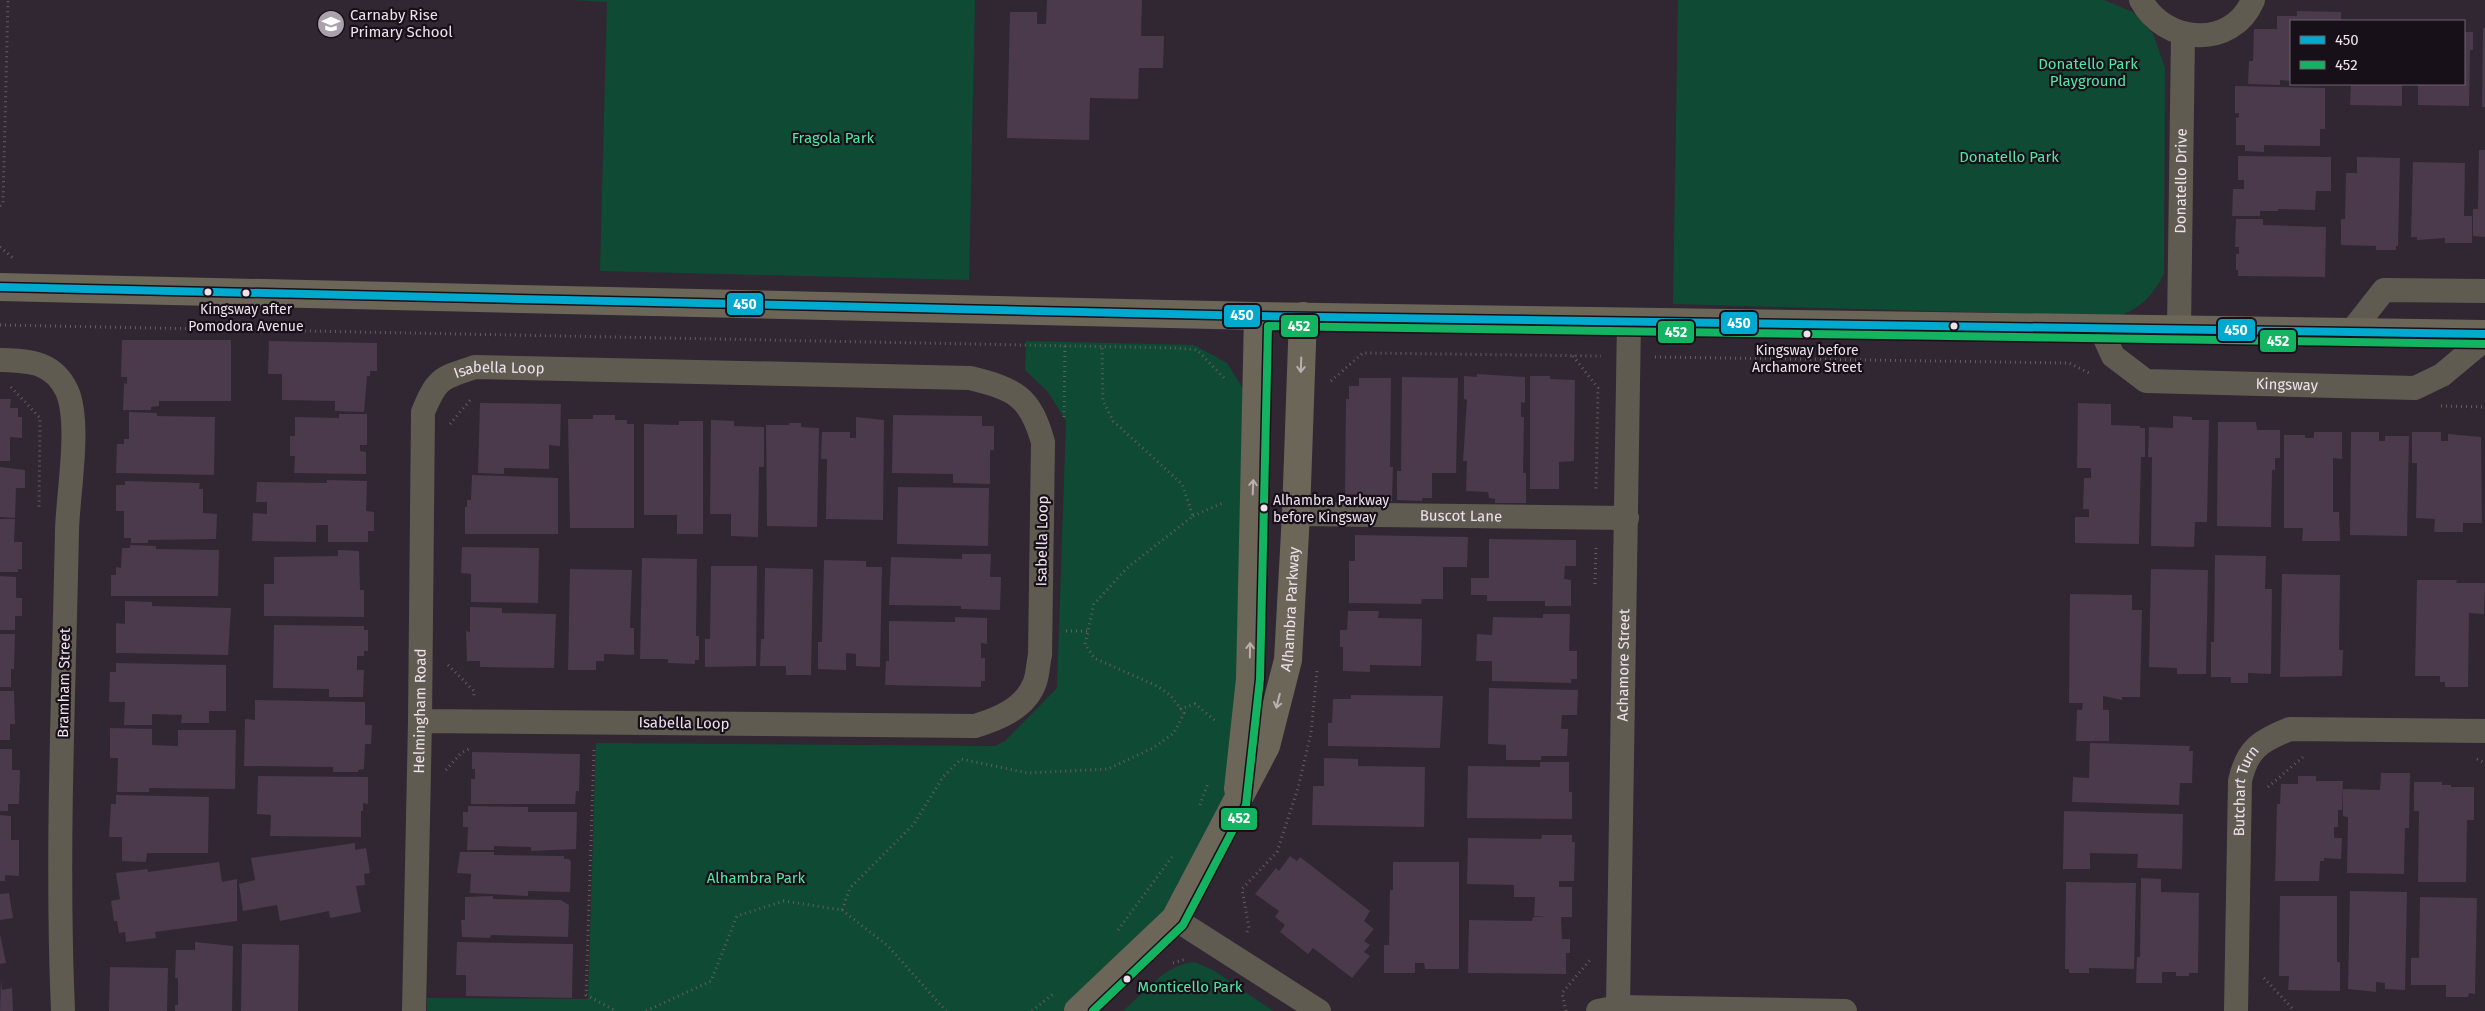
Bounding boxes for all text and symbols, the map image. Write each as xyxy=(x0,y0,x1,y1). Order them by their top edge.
place label: Carnaby Rise Primary School xyxy=(350,6,453,41)
school or university icon: Carnaby Rise Primary School xyxy=(316,9,346,39)
legend xyxy=(2290,20,2465,85)
text: 450 xyxy=(2335,31,2359,49)
park label: Donatello Park Playground xyxy=(2038,55,2138,90)
text: 452 xyxy=(2335,56,2358,74)
street label: Donatello Drive xyxy=(2171,128,2191,234)
park label: Fragola Park xyxy=(792,129,875,147)
park label: Donatello Park xyxy=(1959,148,2059,166)
unlabelled marker xyxy=(203,287,213,297)
marker: Kingsway after Pomodora Avenue xyxy=(241,288,251,298)
line badge: 450 xyxy=(726,292,764,316)
text: 450 xyxy=(733,296,757,313)
place label: Kingsway after Pomodora Avenue xyxy=(188,301,304,335)
line badge: 450 xyxy=(1223,304,1261,328)
text: 450 xyxy=(1230,307,1254,324)
line badge: 450 xyxy=(1720,311,1758,335)
line badge: 452 xyxy=(1280,314,1319,338)
text: 450 xyxy=(1727,315,1751,332)
text: 452 xyxy=(1288,318,1310,335)
line badge: 450 xyxy=(2217,318,2256,342)
line badge: 452 xyxy=(1657,320,1695,344)
unlabelled marker xyxy=(1949,321,1959,331)
text: 450 xyxy=(2224,322,2248,339)
text: 452 xyxy=(1665,324,1687,341)
marker: Kingsway before Archamore Street xyxy=(1802,329,1812,339)
line badge: 452 xyxy=(2259,329,2297,353)
text: 452 xyxy=(2267,333,2289,350)
place label: Kingsway before Archamore Street xyxy=(1752,342,1863,376)
one-way arrow xyxy=(1297,357,1306,373)
street label: Isabella Loop xyxy=(451,358,545,382)
street label: Kingsway xyxy=(2255,375,2319,394)
one-way arrow xyxy=(1248,480,1258,496)
place label: Alhambra Parkway before Kingsway xyxy=(1273,492,1389,526)
street label: Isabella Loop xyxy=(1032,495,1052,587)
marker: Alhambra Parkway before Kingsway xyxy=(1259,503,1269,513)
street label: Buscot Lane xyxy=(1420,506,1502,525)
street label: Alhambra Parkway xyxy=(1276,546,1303,673)
street label: Achamore Street xyxy=(1614,608,1633,722)
street label: Bramham Street xyxy=(54,627,74,738)
one-way arrow xyxy=(1245,642,1255,658)
street label: Helmingham Road xyxy=(410,649,430,774)
one-way arrow xyxy=(1273,692,1282,708)
street label: Isabella Loop xyxy=(638,713,730,733)
street label: Butchart Turn xyxy=(2230,742,2263,837)
line badge: 452 xyxy=(1220,807,1258,831)
text: 452 xyxy=(1228,810,1250,827)
park label: Alhambra Park xyxy=(707,869,806,887)
unlabelled marker xyxy=(1122,974,1132,984)
park label: Monticello Park xyxy=(1138,978,1243,996)

